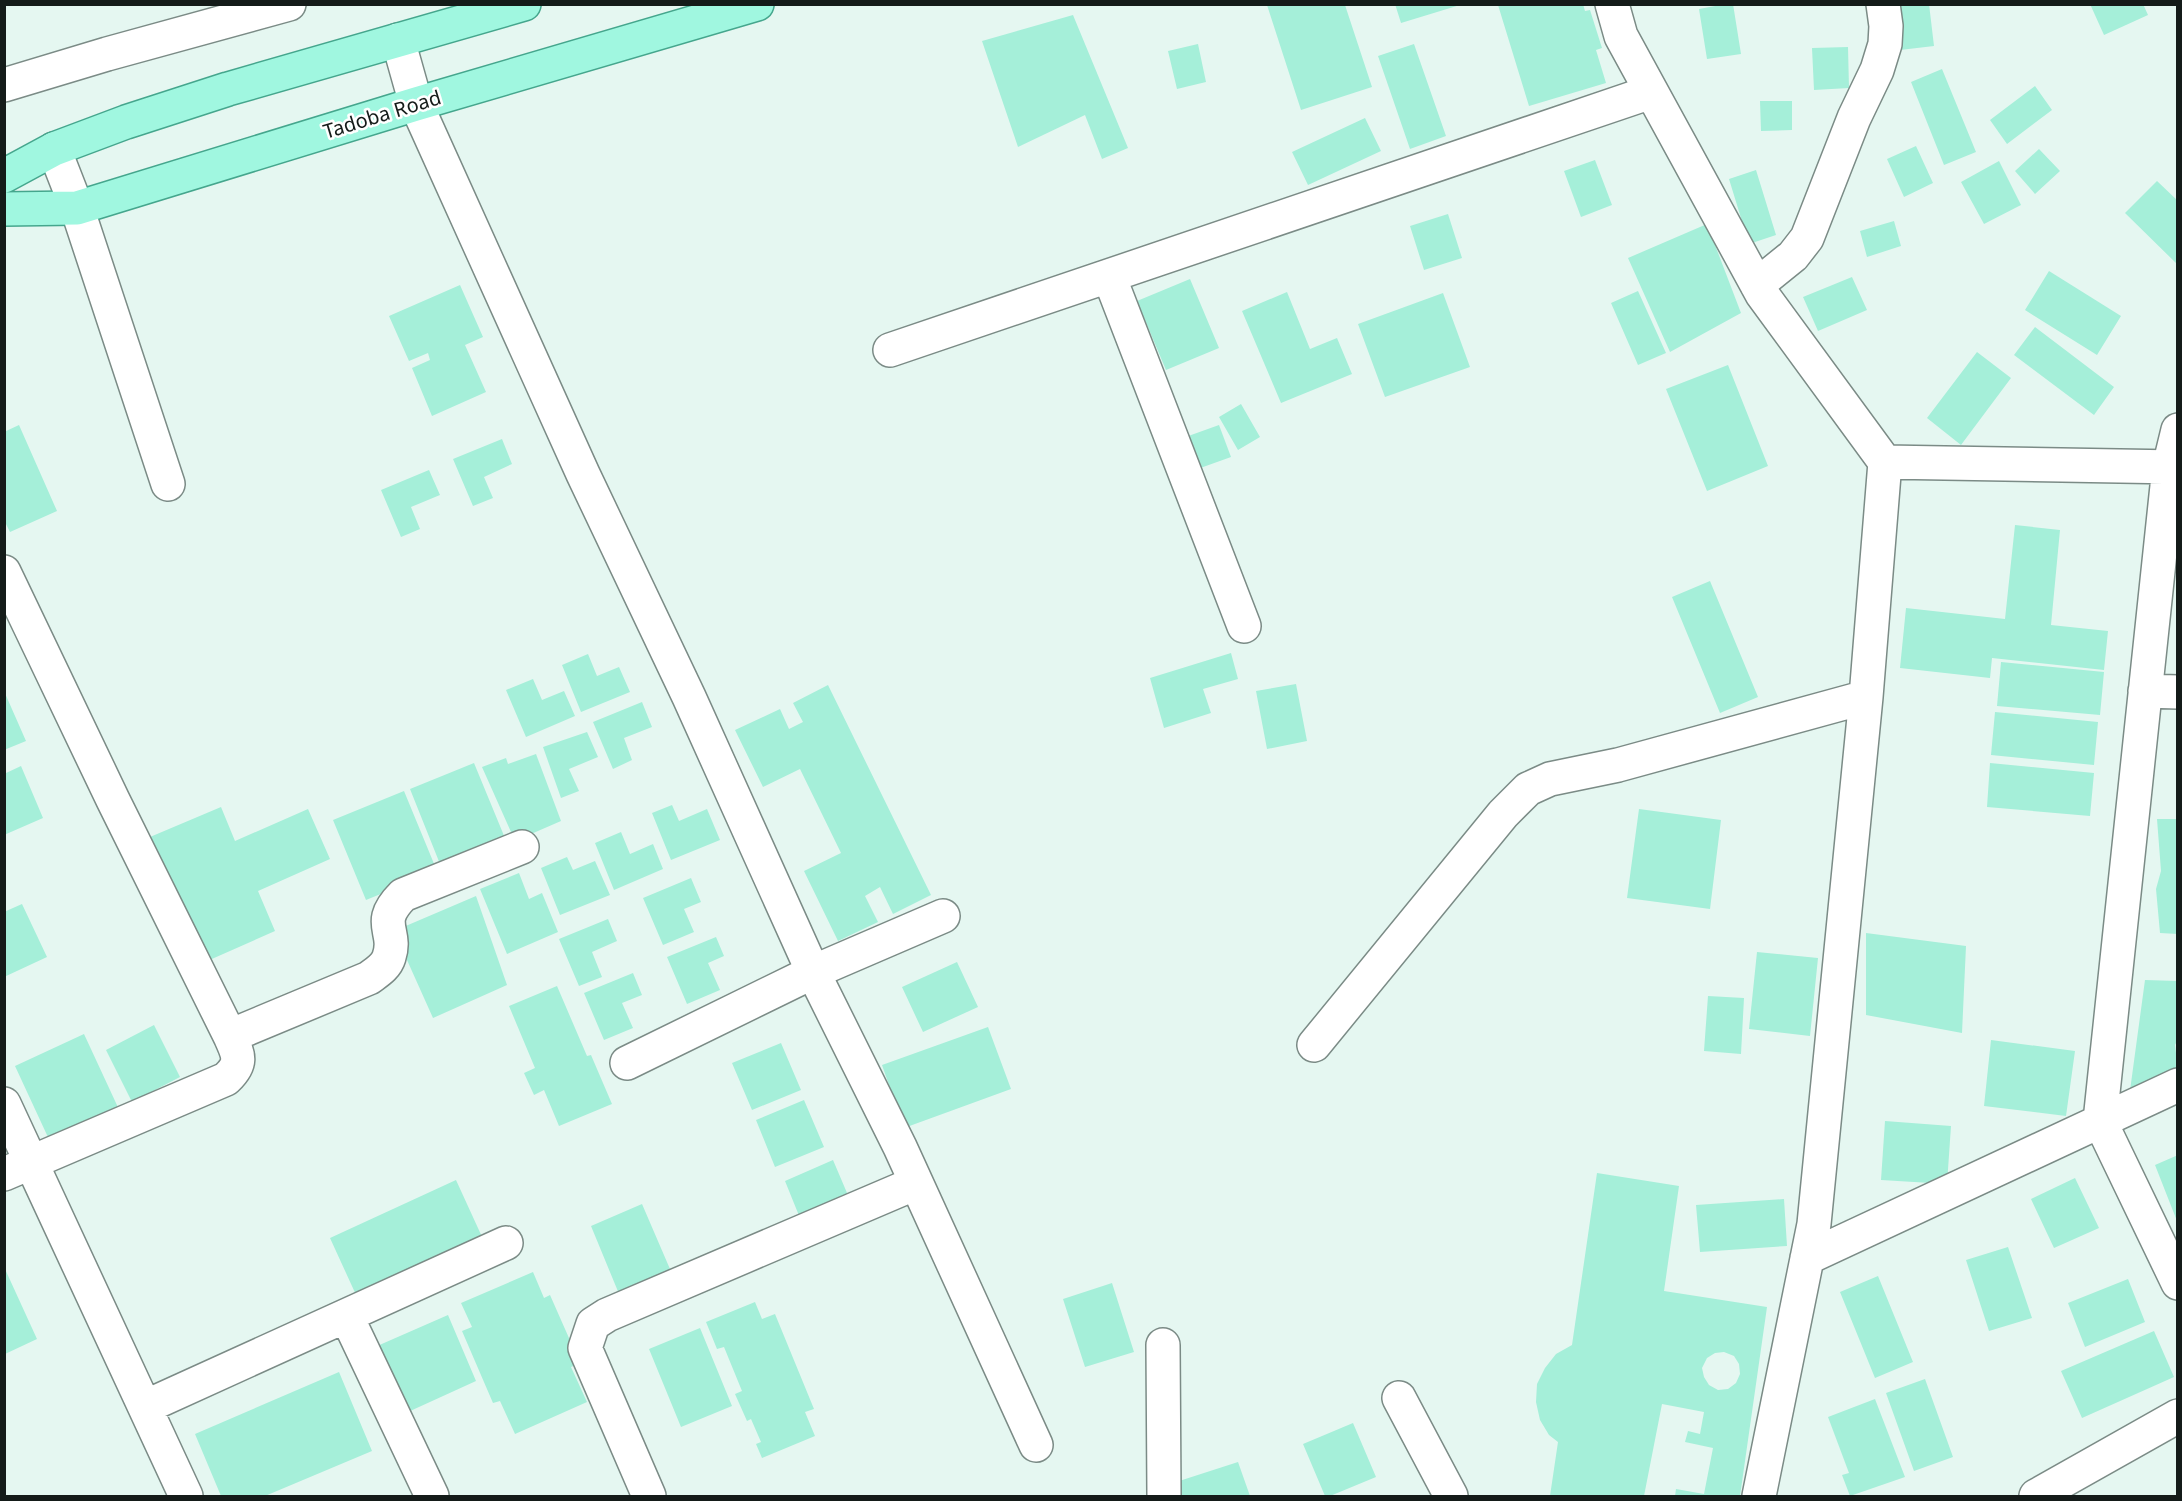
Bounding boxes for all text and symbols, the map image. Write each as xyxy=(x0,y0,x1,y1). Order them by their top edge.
street label: Tadoba Road xyxy=(320,83,444,145)

